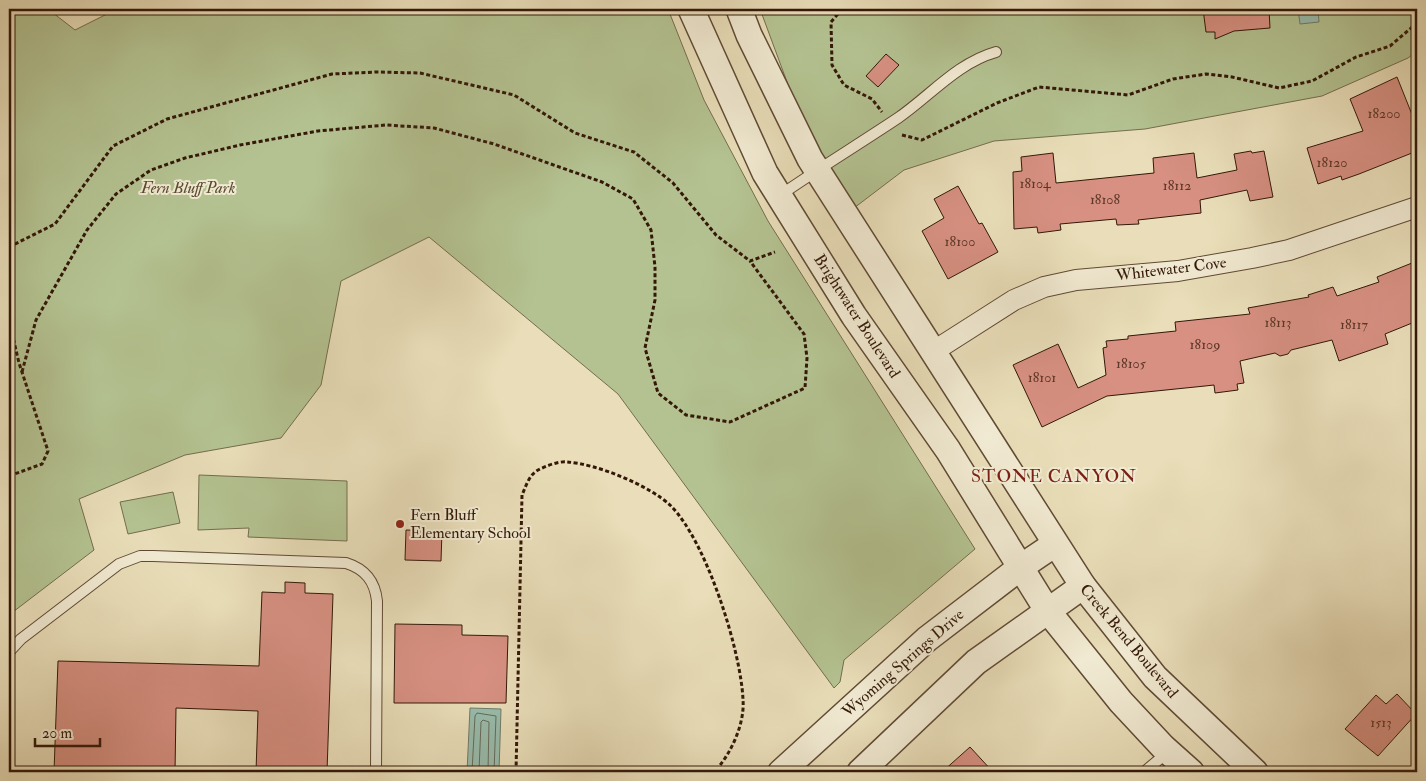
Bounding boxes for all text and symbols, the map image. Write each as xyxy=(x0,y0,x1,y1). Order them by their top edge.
house number: 18200 xyxy=(1367,105,1401,122)
house number: 18120 xyxy=(1317,154,1347,171)
house number: 18104 xyxy=(1019,175,1052,192)
house number: 18112 xyxy=(1163,177,1191,194)
park label: Fern Bluff Park xyxy=(140,178,236,198)
house number: 18108 xyxy=(1090,191,1121,208)
house number: 18100 xyxy=(945,233,975,250)
street label: Brightwater Boulevard xyxy=(809,250,905,382)
street label: Whitewater Cove xyxy=(1114,252,1228,286)
house number: 18113 xyxy=(1265,314,1291,331)
house number: 18117 xyxy=(1340,316,1369,333)
house number: 18109 xyxy=(1190,336,1220,353)
house number: 18105 xyxy=(1116,355,1147,372)
house number: 18101 xyxy=(1028,369,1056,386)
district label: STONE CANYON xyxy=(971,465,1137,488)
place label: Fern Bluff Elementary School xyxy=(410,505,531,543)
marker: Fern Bluff Elementary School xyxy=(394,518,406,530)
street label: Creek Bend Boulevard xyxy=(1075,580,1183,702)
street label: Wyoming Springs Drive xyxy=(837,604,969,723)
house number: 1513 xyxy=(1370,714,1392,731)
scale bar xyxy=(35,716,100,748)
text: 20 m xyxy=(42,724,72,743)

